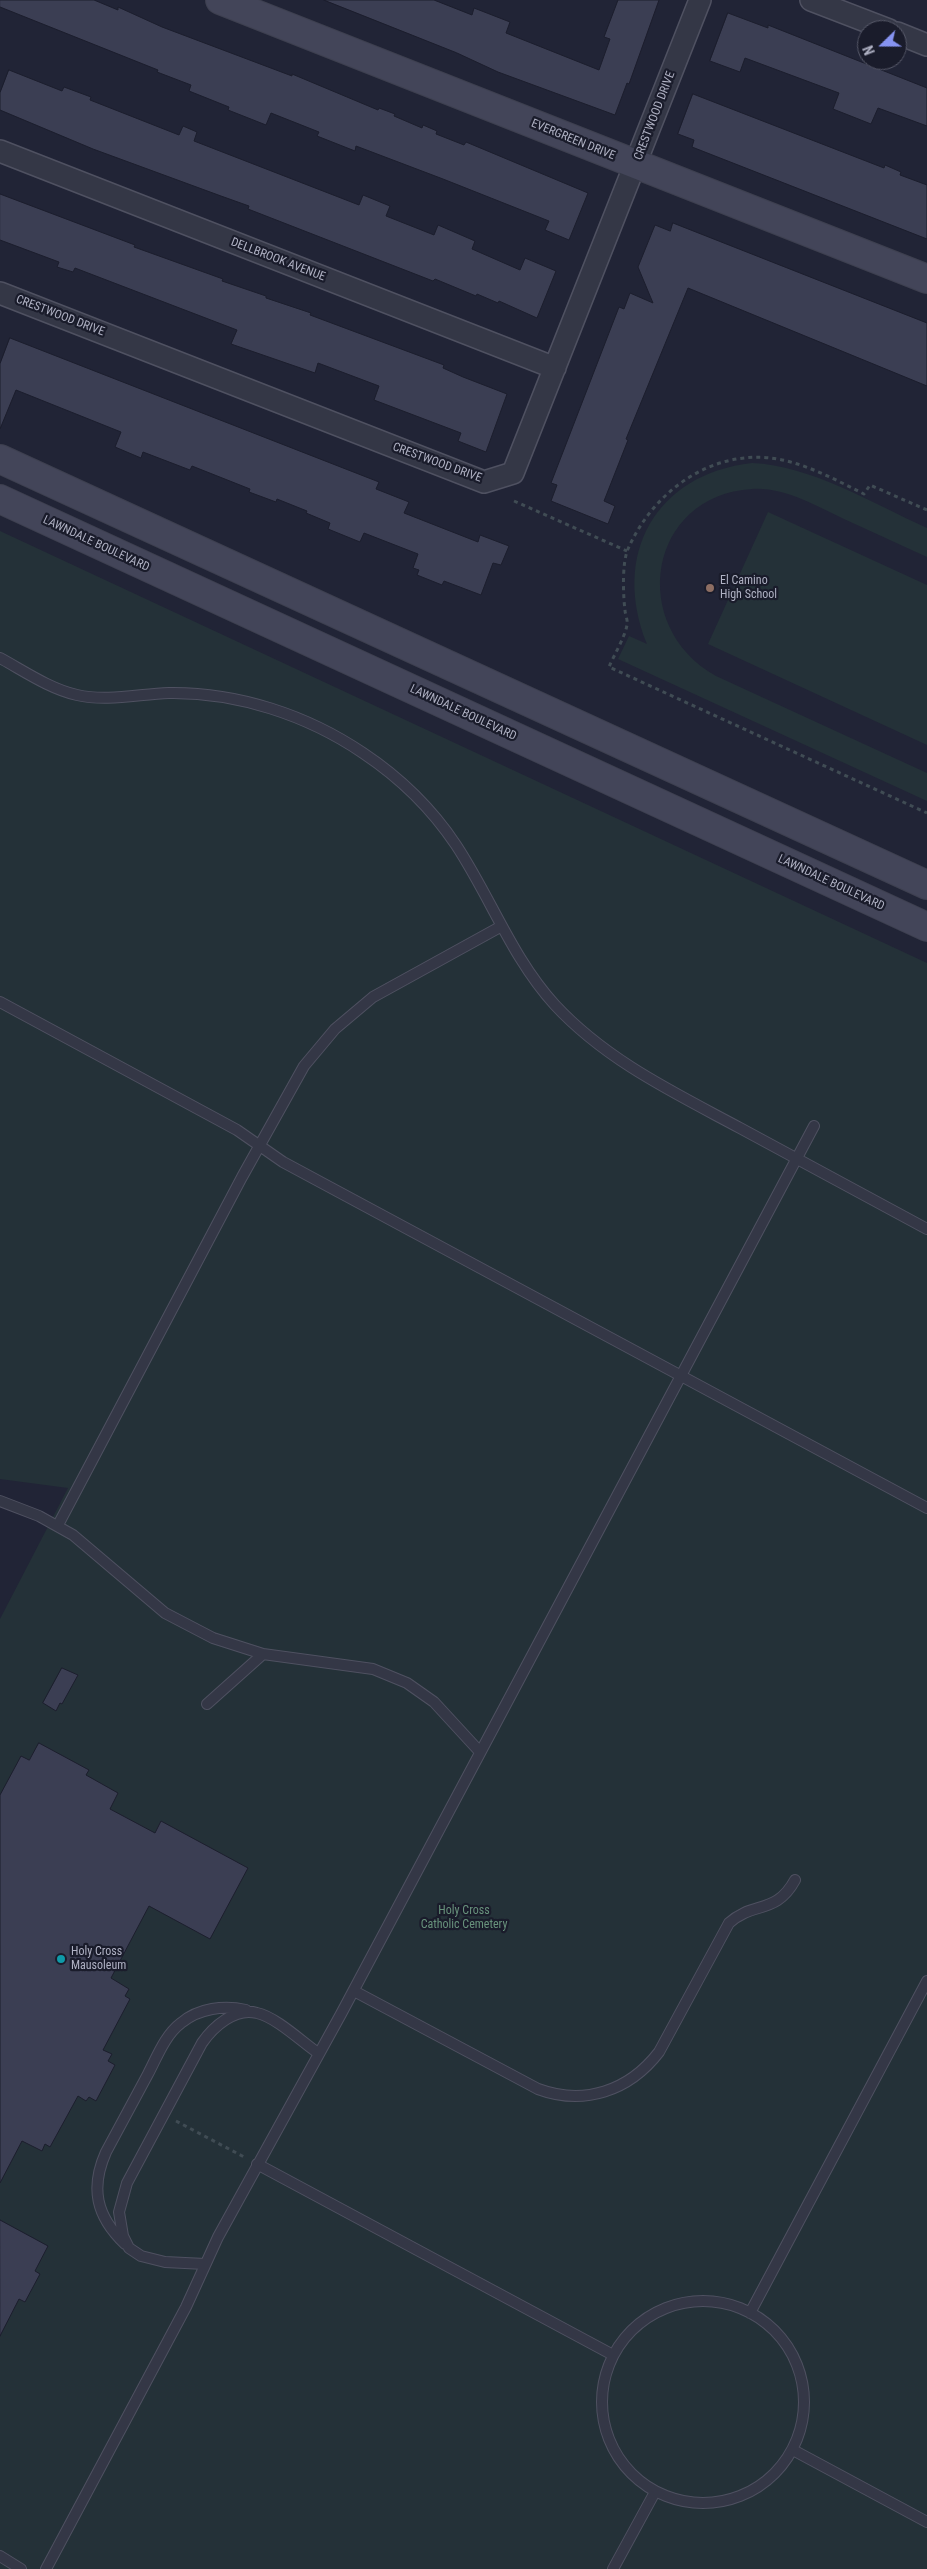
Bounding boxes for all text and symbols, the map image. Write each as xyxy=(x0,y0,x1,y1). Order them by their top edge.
north arrow xyxy=(857,20,907,70)
text: N xyxy=(860,43,878,57)
street label: CRESTWOOD DRIVE xyxy=(631,70,679,162)
street label: EVERGREEN DRIVE xyxy=(529,117,617,163)
street label: DELLBROOK AVENUE xyxy=(229,235,327,285)
street label: CRESTWOOD DRIVE xyxy=(14,292,106,340)
street label: CRESTWOOD DRIVE xyxy=(390,440,484,486)
street label: LAWNDALE BOULEVARD xyxy=(41,513,151,575)
place label: El Camino High School xyxy=(720,574,777,602)
marker: El Camino High School xyxy=(704,582,716,594)
street label: LAWNDALE BOULEVARD xyxy=(408,682,518,744)
street label: LAWNDALE BOULEVARD xyxy=(776,852,886,914)
park label: Holy Cross Catholic Cemetery xyxy=(421,1904,507,1932)
place label: Holy Cross Mausoleum xyxy=(71,1945,126,1973)
marker: Holy Cross Mausoleum xyxy=(55,1953,67,1965)

